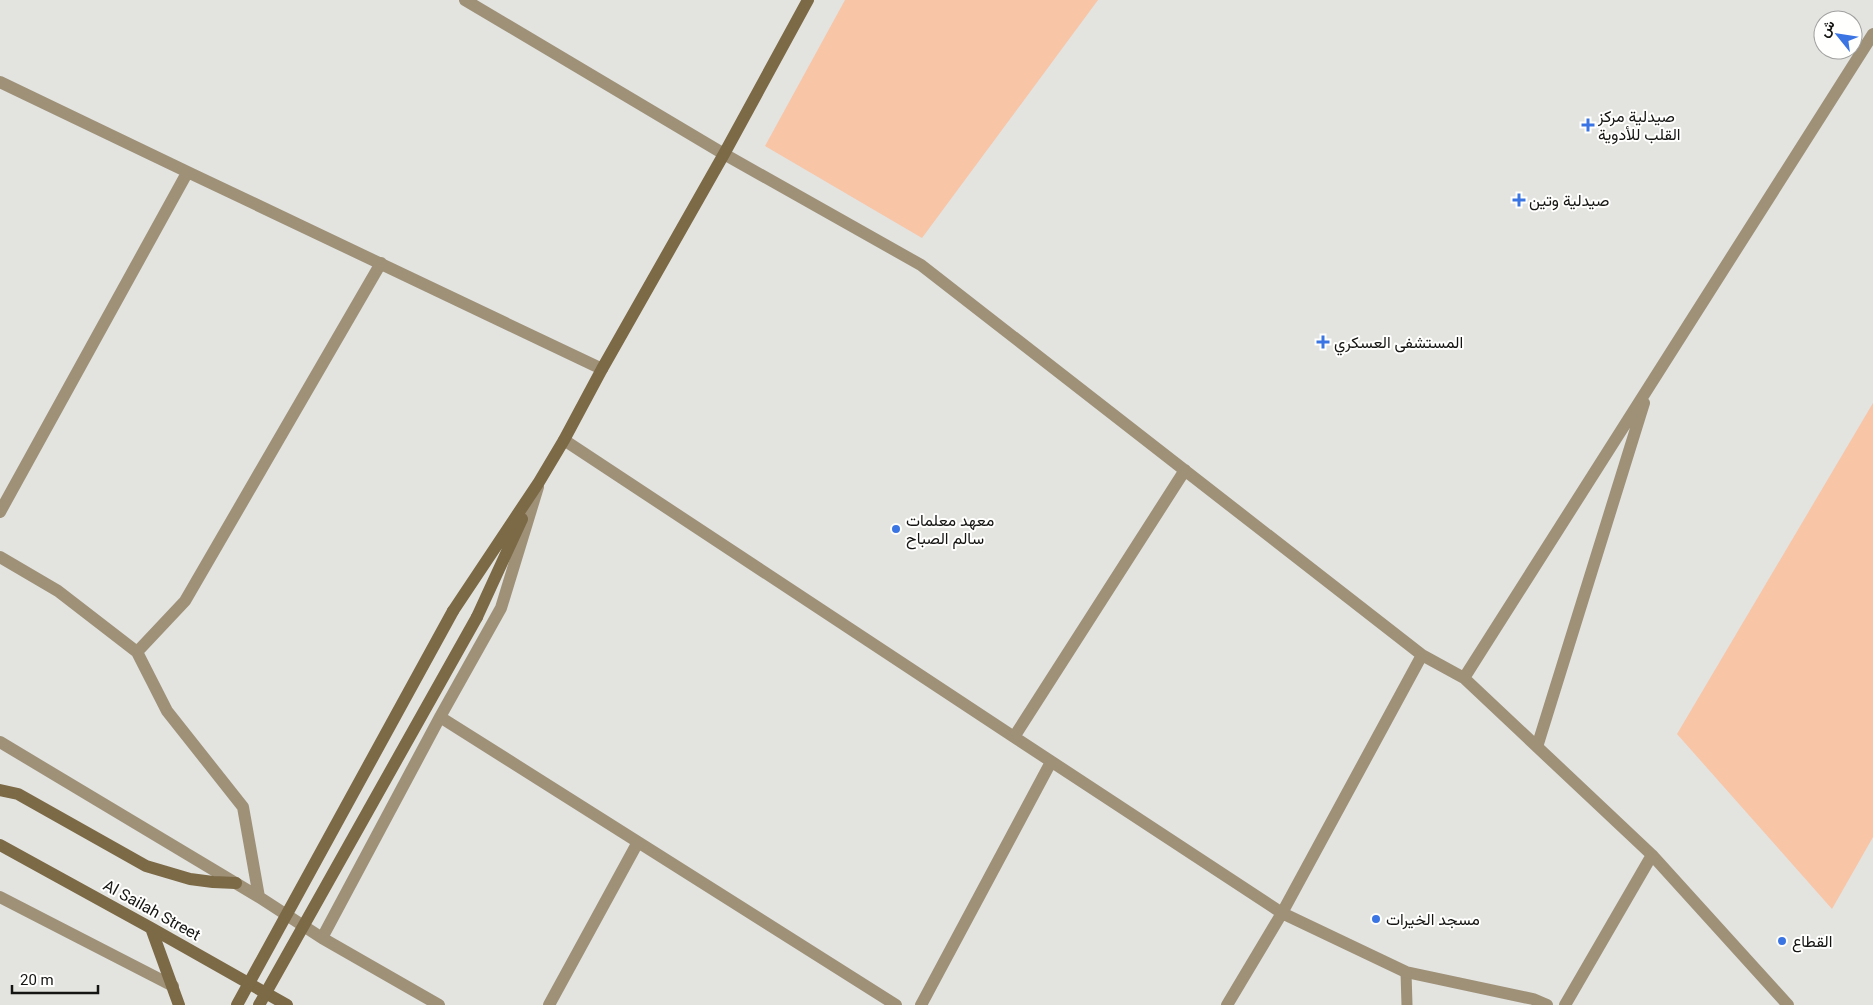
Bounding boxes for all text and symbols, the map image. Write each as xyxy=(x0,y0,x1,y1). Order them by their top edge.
north arrow xyxy=(1813,10,1863,60)
text: ش xyxy=(1816,17,1839,40)
place label: صيدلية مركز القلب للأدوية xyxy=(1597,107,1681,145)
marker: صيدلية مركز القلب للأدوية xyxy=(1582,119,1594,131)
place label: صيدلية وتين xyxy=(1529,191,1609,211)
marker: صيدلية وتين xyxy=(1513,194,1525,206)
place label: المستشفى العسكري xyxy=(1334,333,1463,356)
marker: المستشفى العسكري xyxy=(1316,335,1330,349)
place label: معهد معلمات سالم الصباح xyxy=(906,511,994,550)
marker: معهد معلمات سالم الصباح xyxy=(890,523,902,535)
street label: Al Sailah Street xyxy=(100,876,204,944)
place label: مسجد الخيرات xyxy=(1386,910,1480,930)
marker: مسجد الخيرات xyxy=(1370,913,1382,925)
place label: القطاع xyxy=(1792,932,1832,953)
marker: القطاع xyxy=(1776,935,1788,947)
scale bar xyxy=(12,962,99,994)
text: 20 m xyxy=(20,971,54,989)

